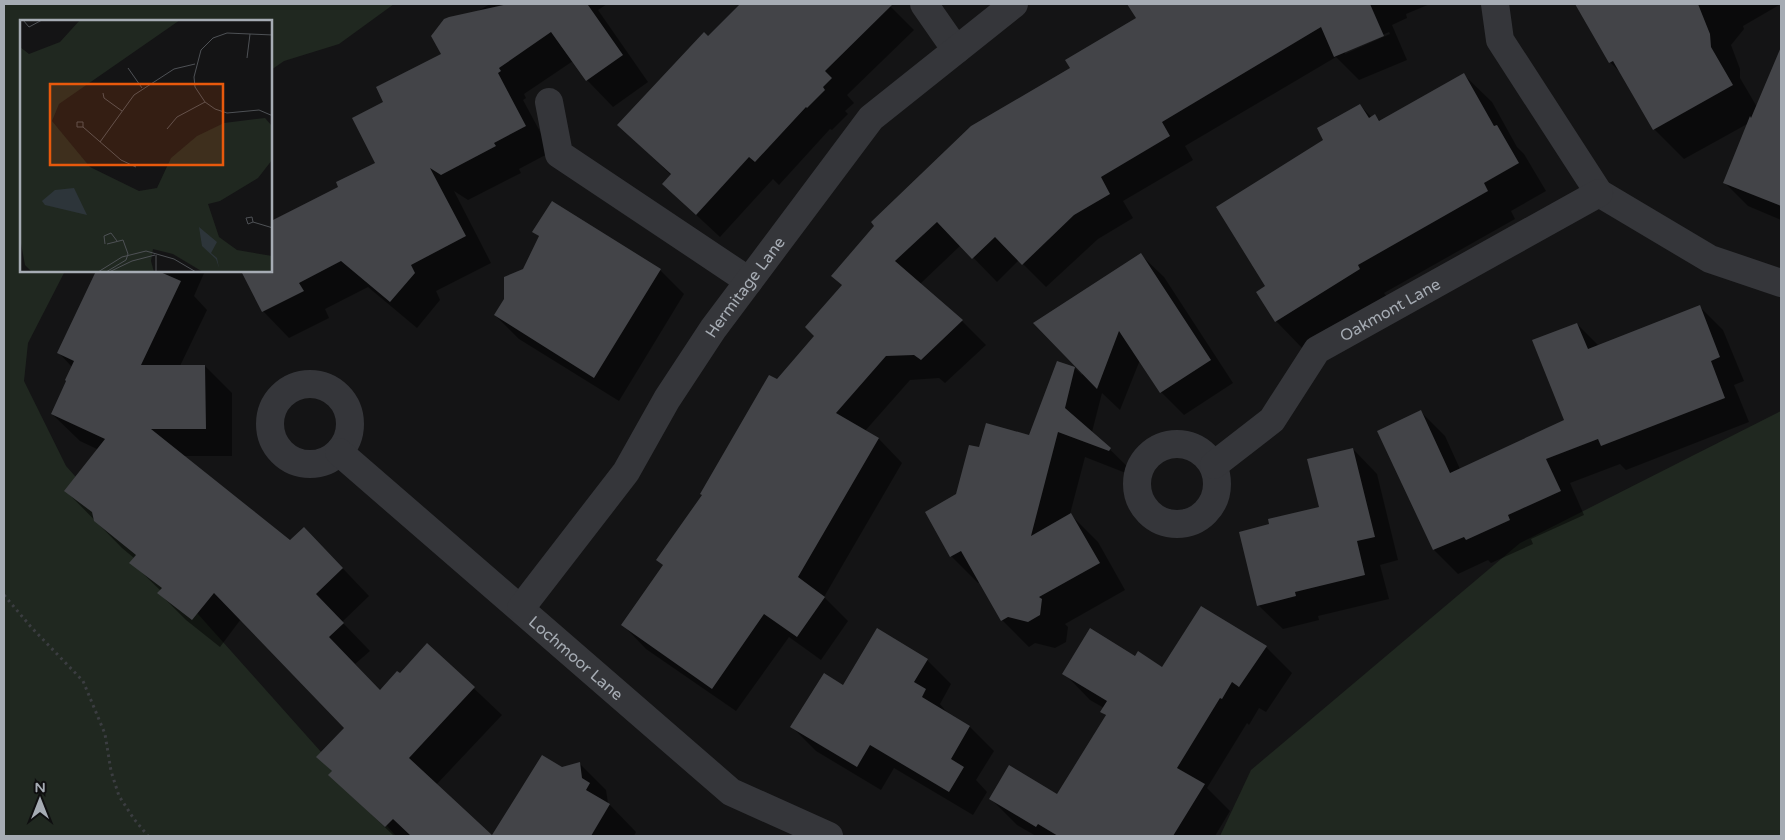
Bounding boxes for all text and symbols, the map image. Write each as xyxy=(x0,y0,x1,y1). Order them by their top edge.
inset map xyxy=(20,20,272,272)
street label: Hermitage Lane xyxy=(701,233,790,342)
street label: Oakmont Lane xyxy=(1337,274,1444,346)
street label: Lochmoor Lane xyxy=(524,612,627,705)
north arrow xyxy=(15,775,65,825)
text: N xyxy=(34,779,46,796)

